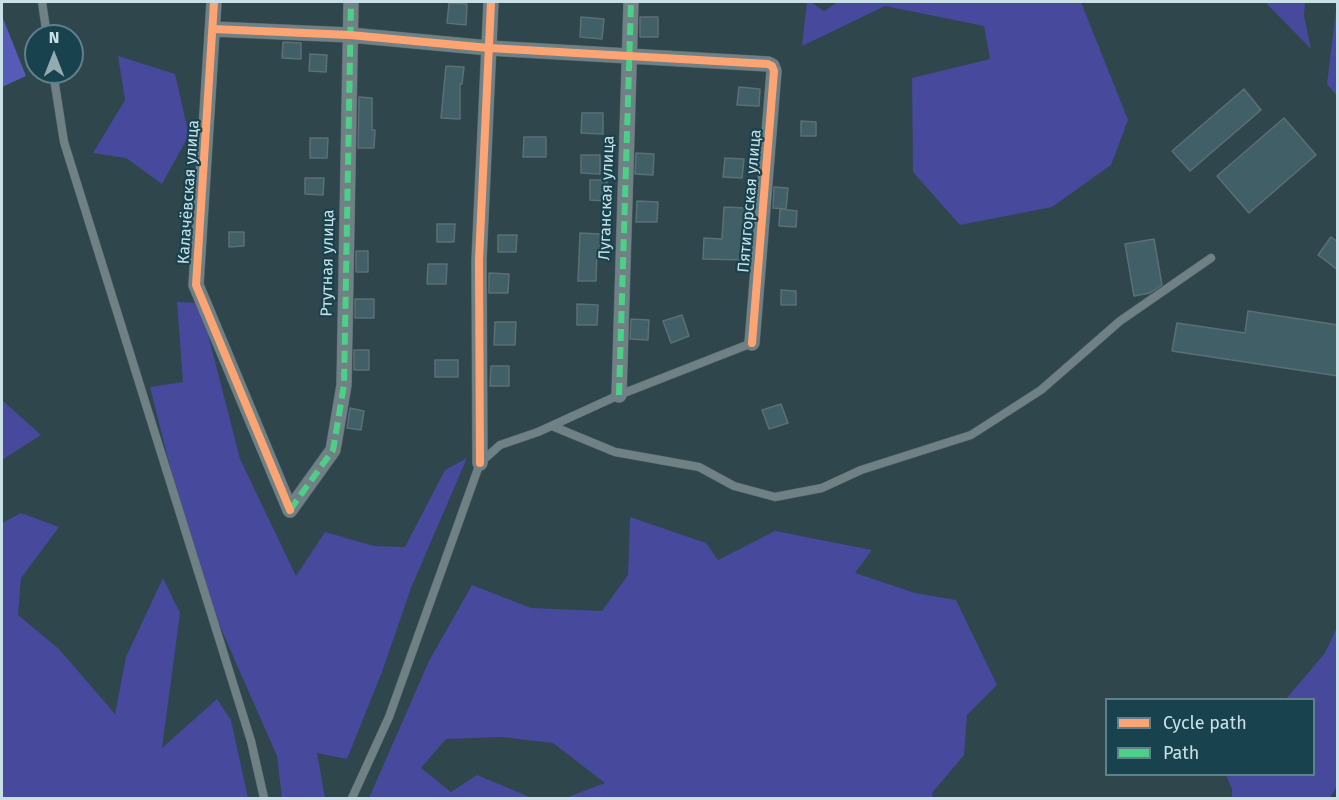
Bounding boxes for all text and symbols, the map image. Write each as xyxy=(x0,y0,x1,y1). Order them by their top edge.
north arrow xyxy=(24,24,84,84)
text: N xyxy=(49,28,59,47)
street label: Калачёвская улица xyxy=(174,119,204,265)
street label: Пятигорская улица xyxy=(734,129,766,273)
street label: Луганская улица xyxy=(595,135,619,261)
street label: Ртутная улица xyxy=(317,209,339,317)
legend xyxy=(1105,698,1315,776)
text: Cycle path xyxy=(1163,712,1247,734)
text: Path xyxy=(1163,742,1199,764)

